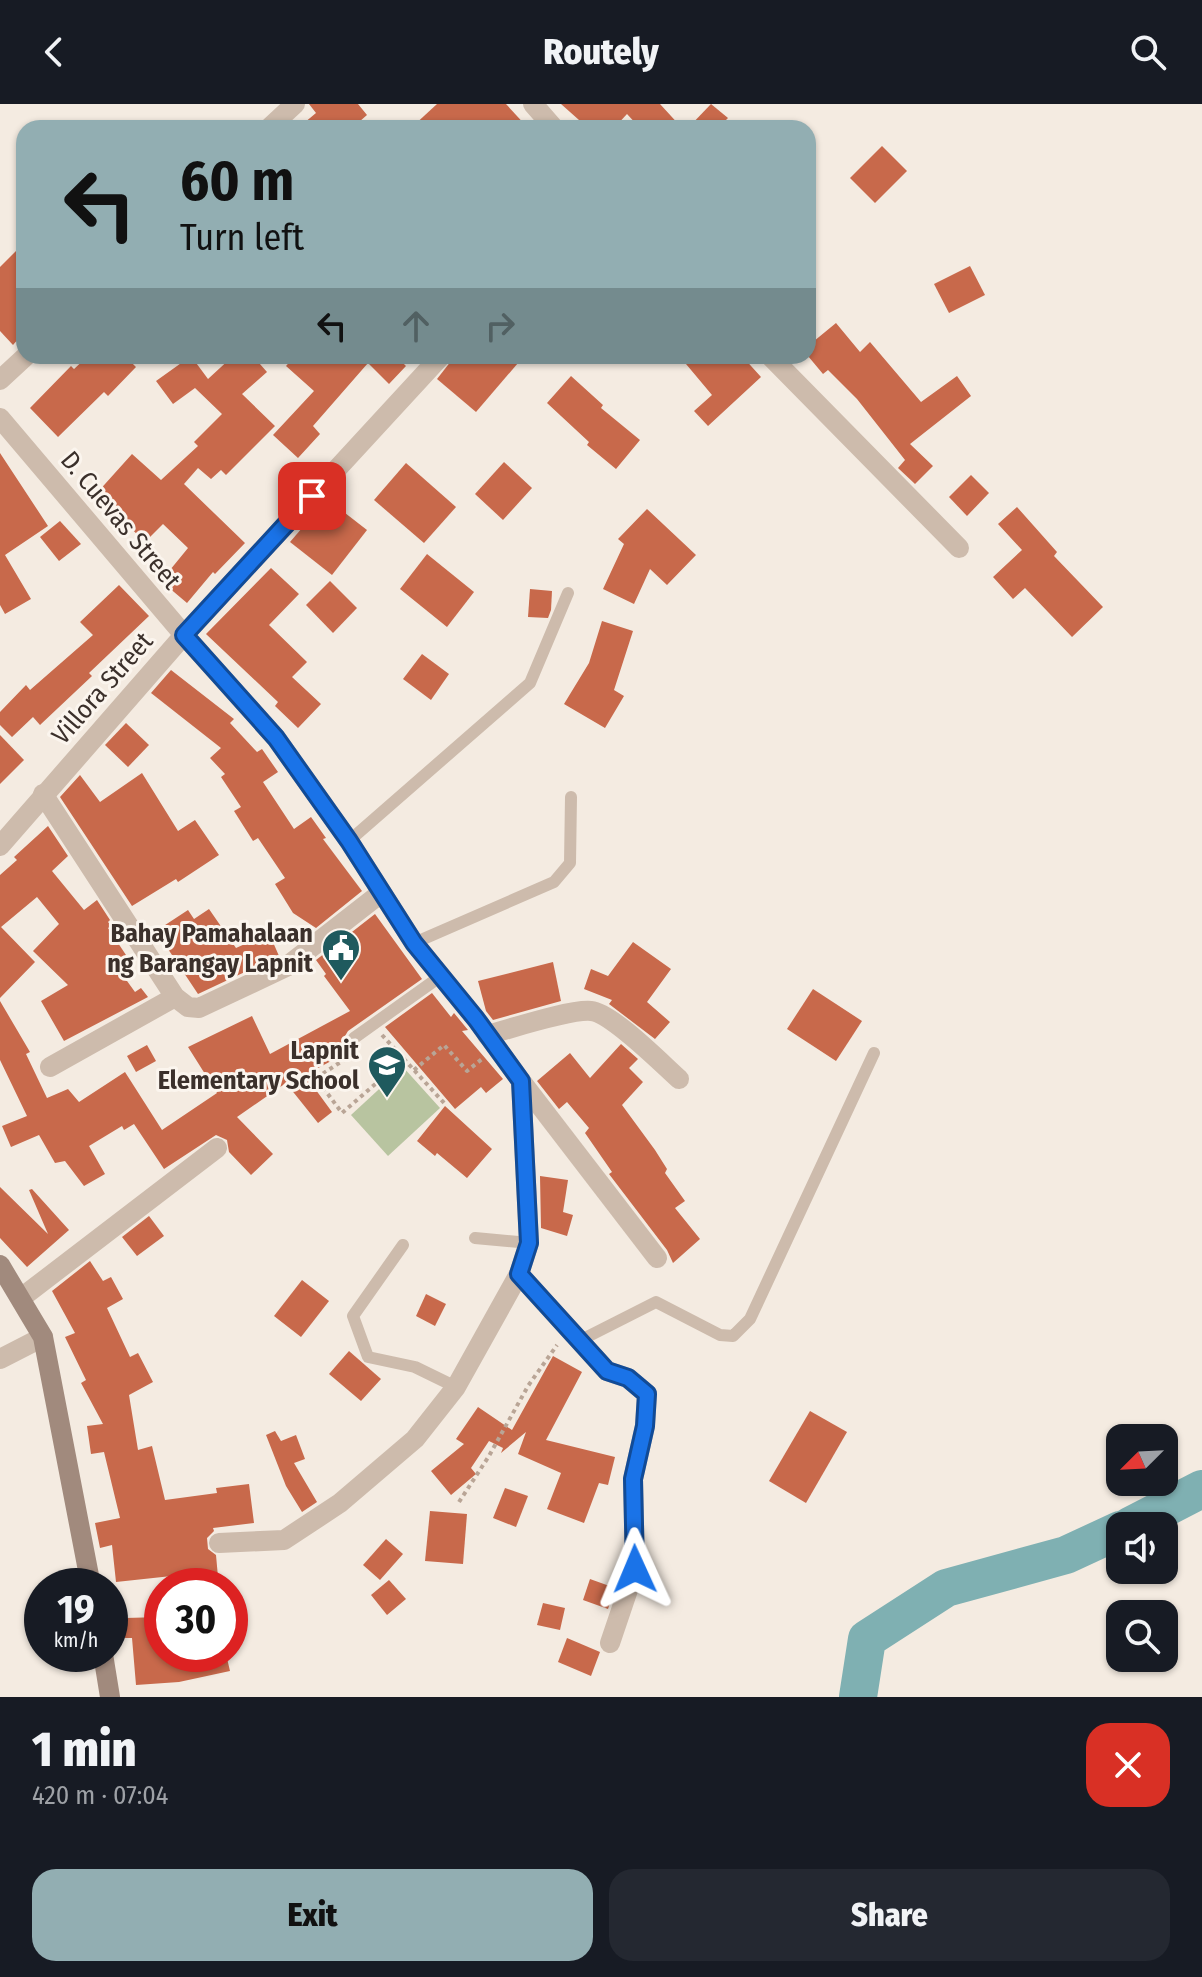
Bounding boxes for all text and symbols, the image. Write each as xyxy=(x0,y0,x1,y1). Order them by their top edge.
icon: back xyxy=(32,30,76,74)
text: Routely xyxy=(543,30,659,74)
icon: search xyxy=(1126,30,1170,74)
text: 60 m xyxy=(180,148,294,215)
icon: left xyxy=(48,152,152,256)
text: Turn left xyxy=(180,216,304,260)
icon: left xyxy=(310,304,354,348)
icon: ahead xyxy=(394,304,438,348)
icon: right xyxy=(478,304,522,348)
street label: D. Cuevas Street xyxy=(54,445,188,596)
pin xyxy=(278,462,346,530)
icon: arrive xyxy=(290,474,334,518)
street label: Villora Street xyxy=(45,626,160,751)
place label: Bahay Pamahalaan ng Barangay Lapnit xyxy=(107,918,314,979)
public building icon: Bahay Pamahalaan ng Barangay Lapnit xyxy=(320,927,362,982)
place label: Lapnit Elementary School xyxy=(158,1035,360,1096)
school or university icon: Lapnit Elementary School xyxy=(366,1044,408,1099)
north arrow xyxy=(1106,1424,1178,1496)
map controls xyxy=(1106,1424,1178,1672)
button: sound xyxy=(1106,1512,1178,1584)
position arrow xyxy=(593,1527,677,1611)
speed limit sign: 30 xyxy=(144,1568,248,1672)
text: 19 xyxy=(57,1586,95,1634)
button: search xyxy=(1106,1600,1178,1672)
text: km/h xyxy=(54,1628,98,1652)
text: 1 min xyxy=(32,1721,136,1779)
button: close xyxy=(1086,1723,1170,1807)
text: 420 m · 07:04 xyxy=(32,1780,168,1811)
button: Exit xyxy=(32,1869,593,1961)
button: Share xyxy=(609,1869,1170,1961)

